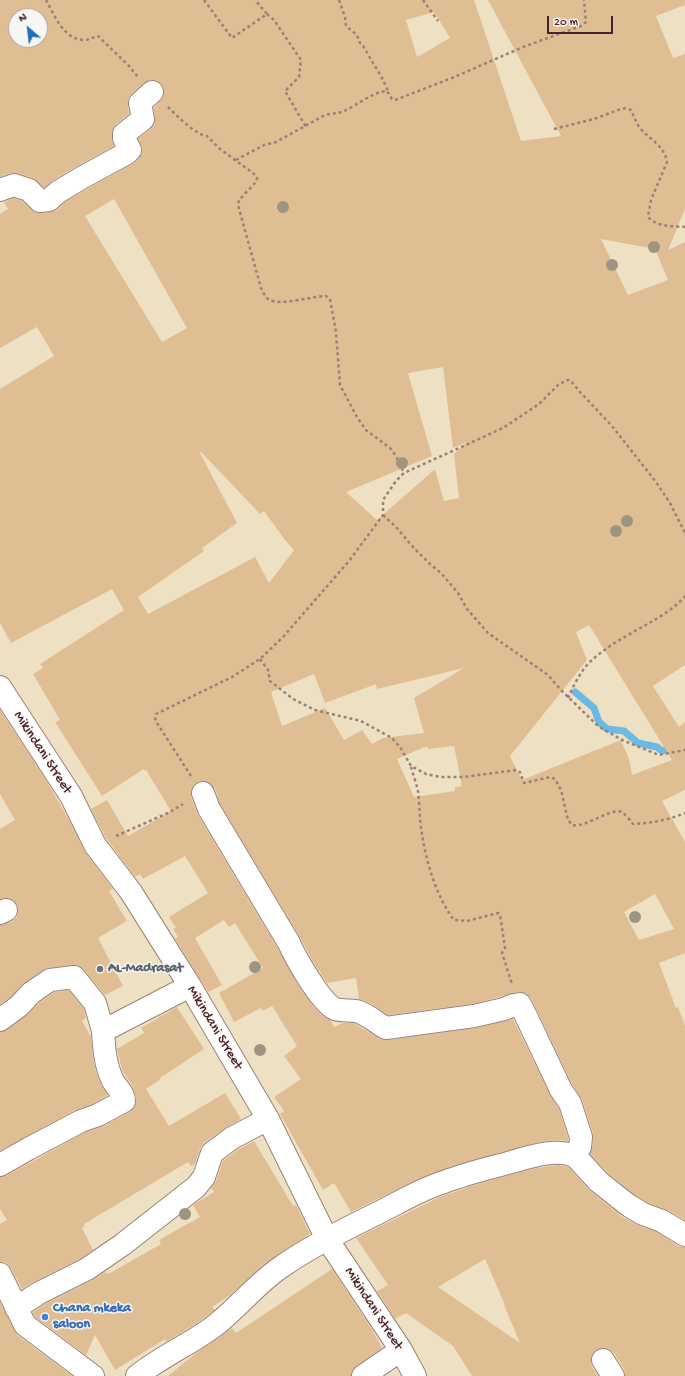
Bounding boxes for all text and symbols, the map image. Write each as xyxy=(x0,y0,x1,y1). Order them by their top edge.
north arrow xyxy=(8,8,48,48)
scale bar xyxy=(549,8,615,34)
text: N xyxy=(17,11,29,25)
text: 20 m xyxy=(554,16,578,30)
street label: Mikindani Street xyxy=(9,709,75,797)
place label: AL-Madrasat xyxy=(108,961,183,977)
marker: AL-Madrasat xyxy=(95,964,105,974)
street label: Mikindani Street xyxy=(182,983,246,1073)
street label: Mikindani Street xyxy=(340,1265,406,1353)
place label: Chana mkeka saloon xyxy=(53,1301,131,1334)
marker: Chana mkeka saloon xyxy=(40,1312,50,1322)

